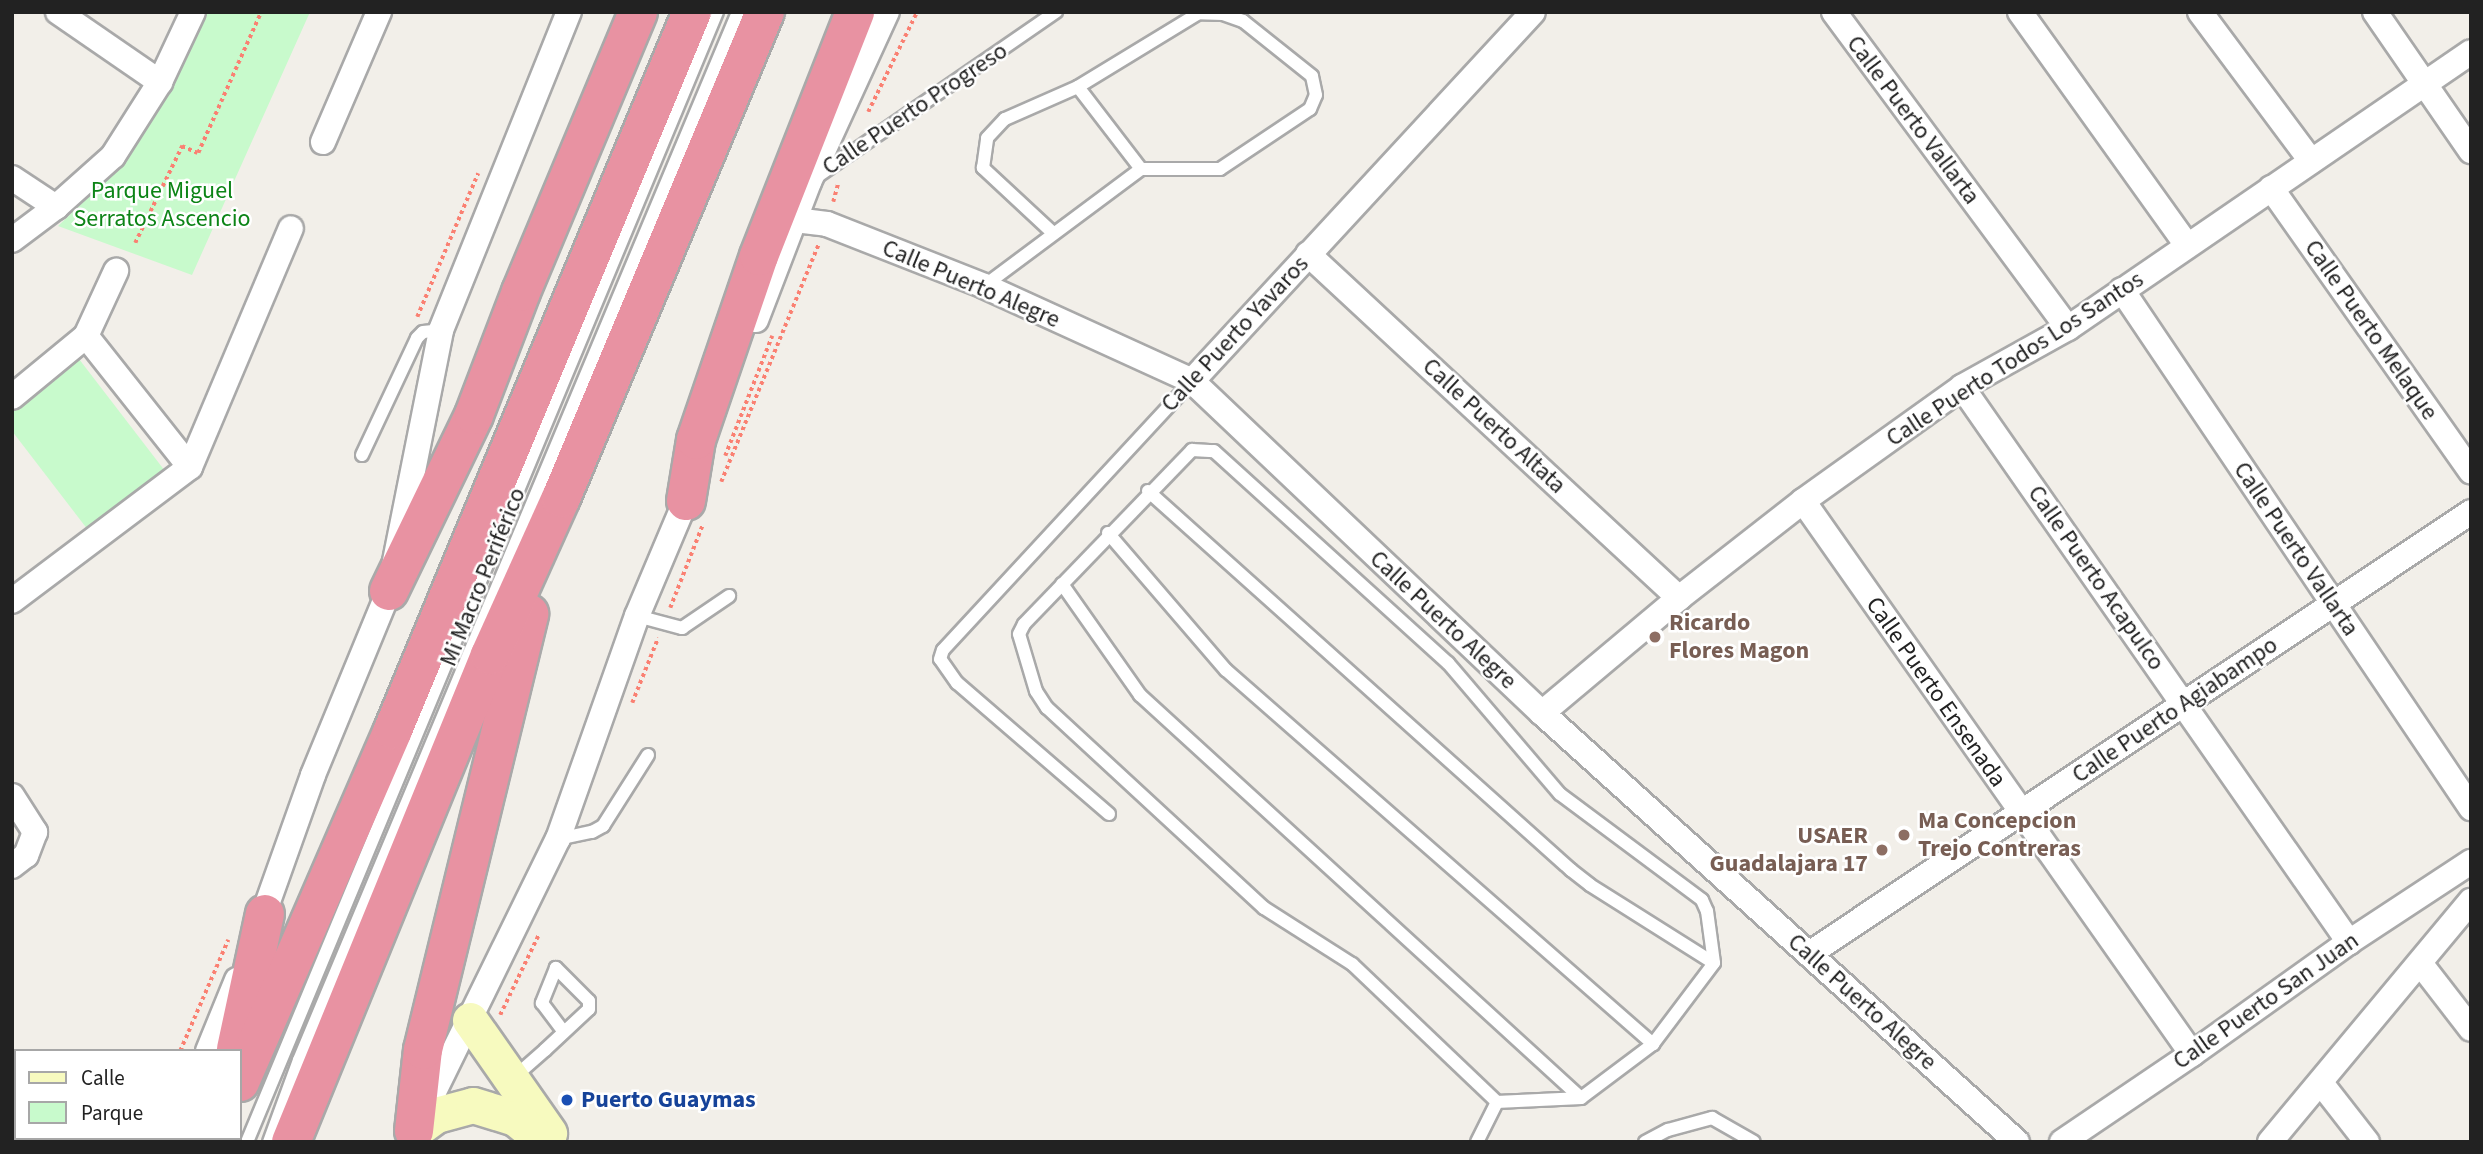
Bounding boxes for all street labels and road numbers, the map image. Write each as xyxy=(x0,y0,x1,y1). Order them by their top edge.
street label: Calle Puerto Vallarta xyxy=(1840,30,1986,210)
street label: Calle Puerto Progreso xyxy=(817,36,1013,182)
street label: Calle Puerto Alegre xyxy=(878,234,1064,334)
street label: Calle Puerto Melaque xyxy=(2298,234,2444,426)
street label: Calle Puerto Yavaros xyxy=(1155,250,1315,418)
street label: Calle Puerto Todos Los Santos xyxy=(1881,265,2149,453)
street label: Calle Puerto Altata xyxy=(1416,352,1572,500)
street label: Calle Puerto Vallarta xyxy=(2227,457,2365,641)
street label: Calle Puerto Acapulco xyxy=(2021,480,2171,676)
street label: Mi Macro Periférico xyxy=(434,484,532,670)
street label: Calle Puerto Alegre xyxy=(1364,545,1522,695)
street label: Calle Puerto Ensenada xyxy=(1860,591,2012,793)
street label: Calle Puerto Agiabampo xyxy=(2067,631,2283,789)
street label: Calle Puerto San Juan xyxy=(2168,926,2364,1076)
street label: Calle Puerto Alegre xyxy=(1782,928,1942,1076)

